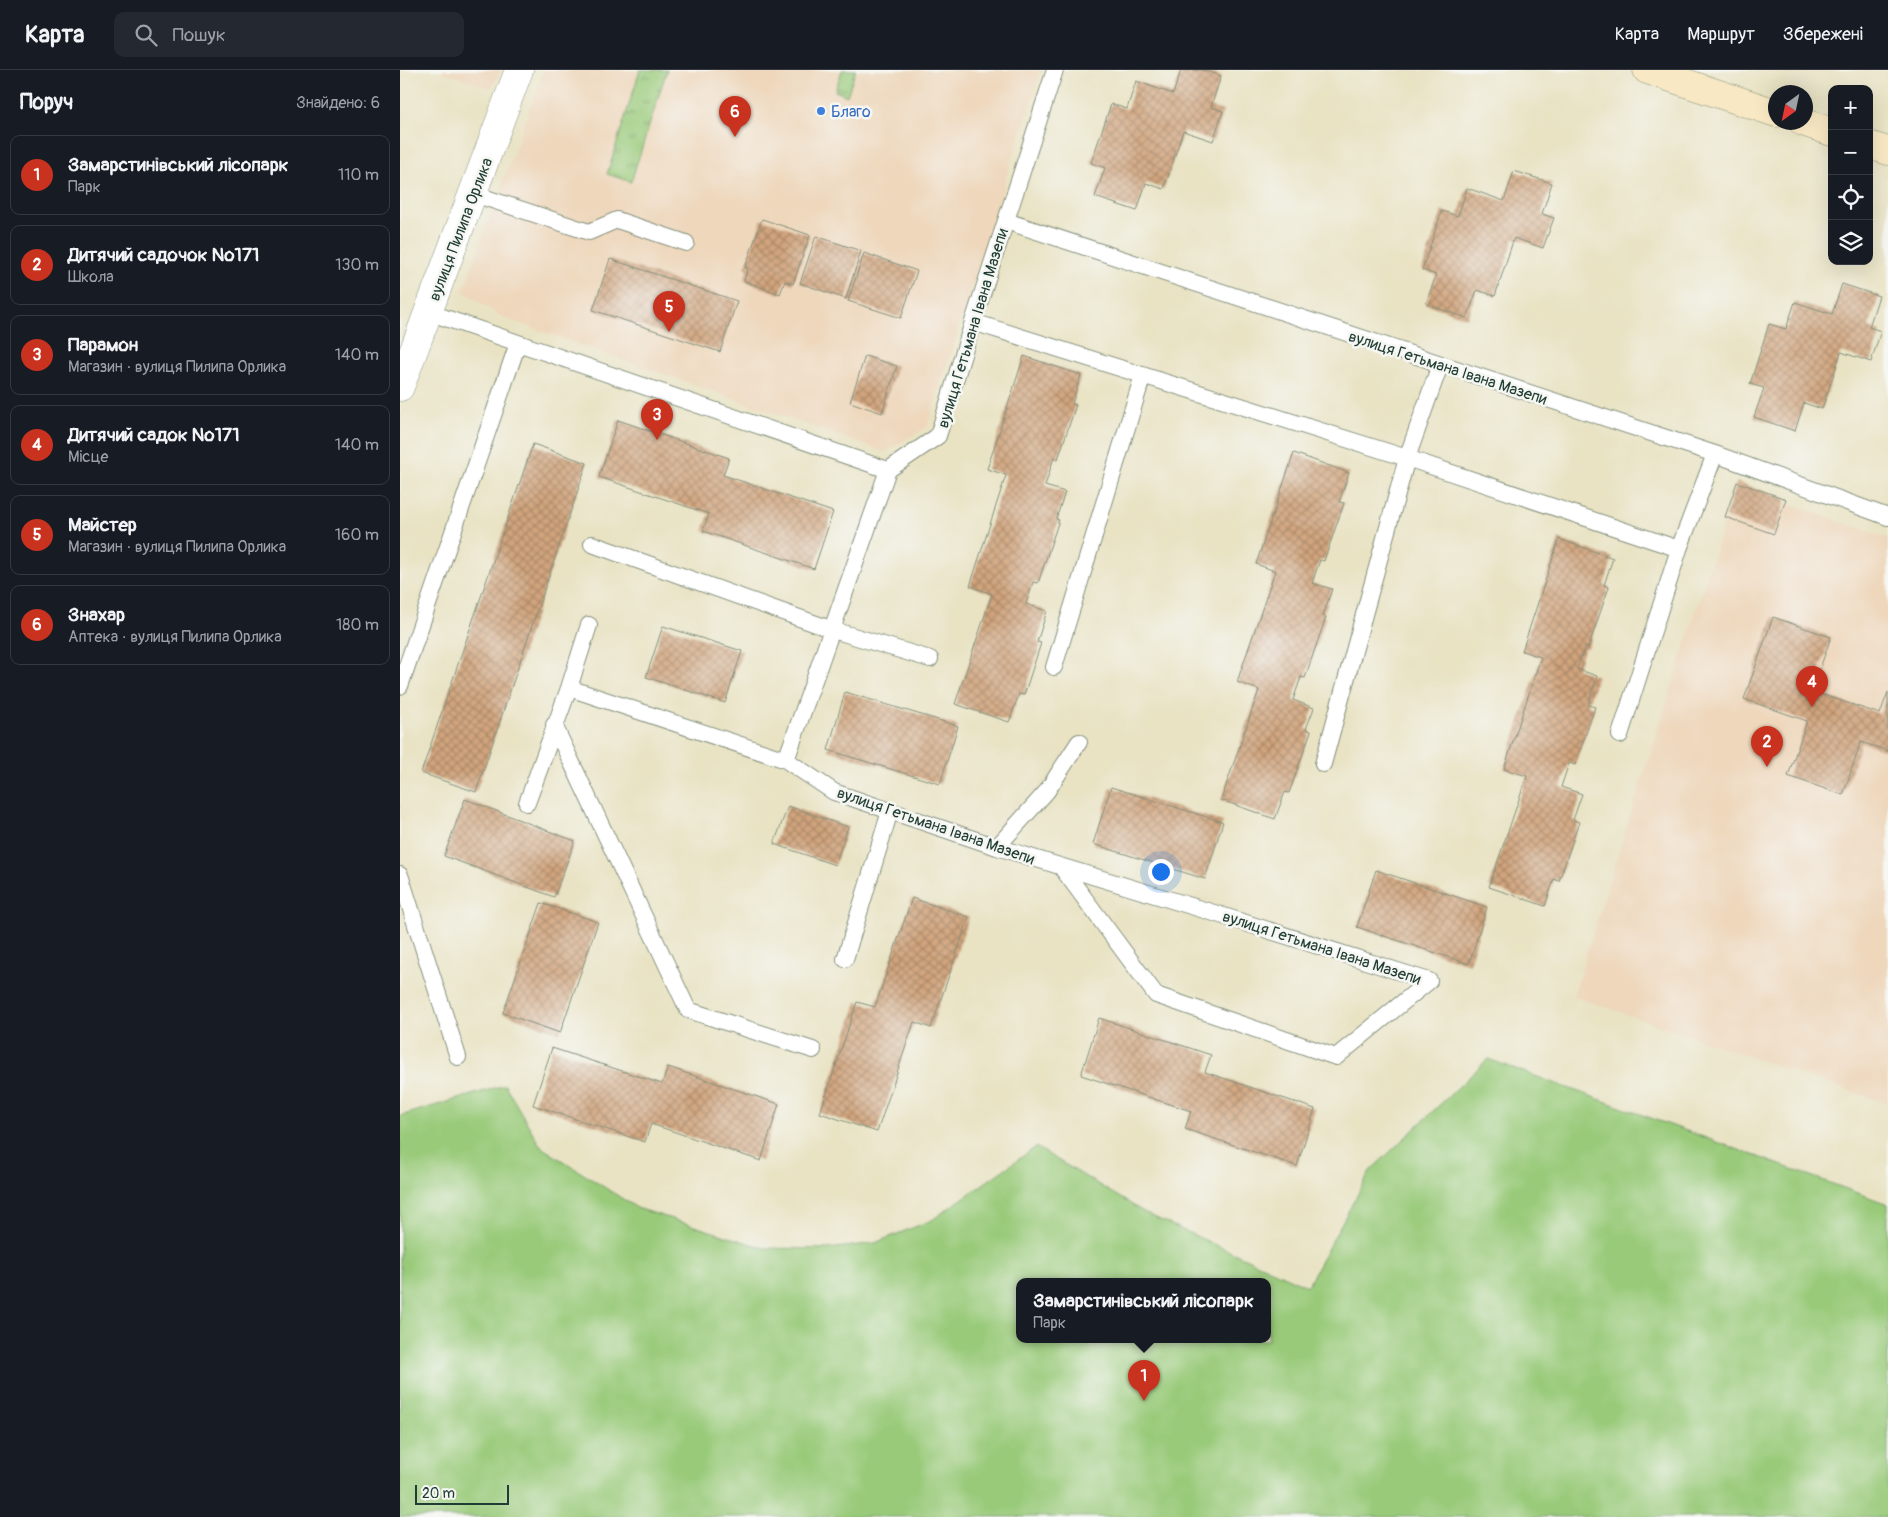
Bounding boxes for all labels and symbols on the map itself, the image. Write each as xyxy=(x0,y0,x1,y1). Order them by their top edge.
north arrow xyxy=(1768,85,1813,130)
pin: 6 xyxy=(719,96,751,137)
place label: Благо xyxy=(831,102,871,122)
marker: Благо xyxy=(815,105,827,117)
street label: вулиця Пилипа Орлика xyxy=(424,155,497,304)
street label: вулиця Гетьмана Івана Мазепи xyxy=(933,226,1013,430)
pin: 5 xyxy=(653,291,685,332)
street label: вулиця Гетьмана Івана Мазепи xyxy=(1346,326,1550,410)
pin: 3 xyxy=(641,399,673,440)
pin: 4 xyxy=(1796,666,1828,707)
pin: 2 xyxy=(1751,726,1783,767)
street label: вулиця Гетьмана Івана Мазепи xyxy=(834,783,1037,869)
your location xyxy=(1148,859,1174,885)
street label: вулиця Гетьмана Івана Мазепи xyxy=(1220,906,1424,990)
pin: 1 xyxy=(1128,1360,1160,1401)
scale bar xyxy=(415,1482,509,1505)

